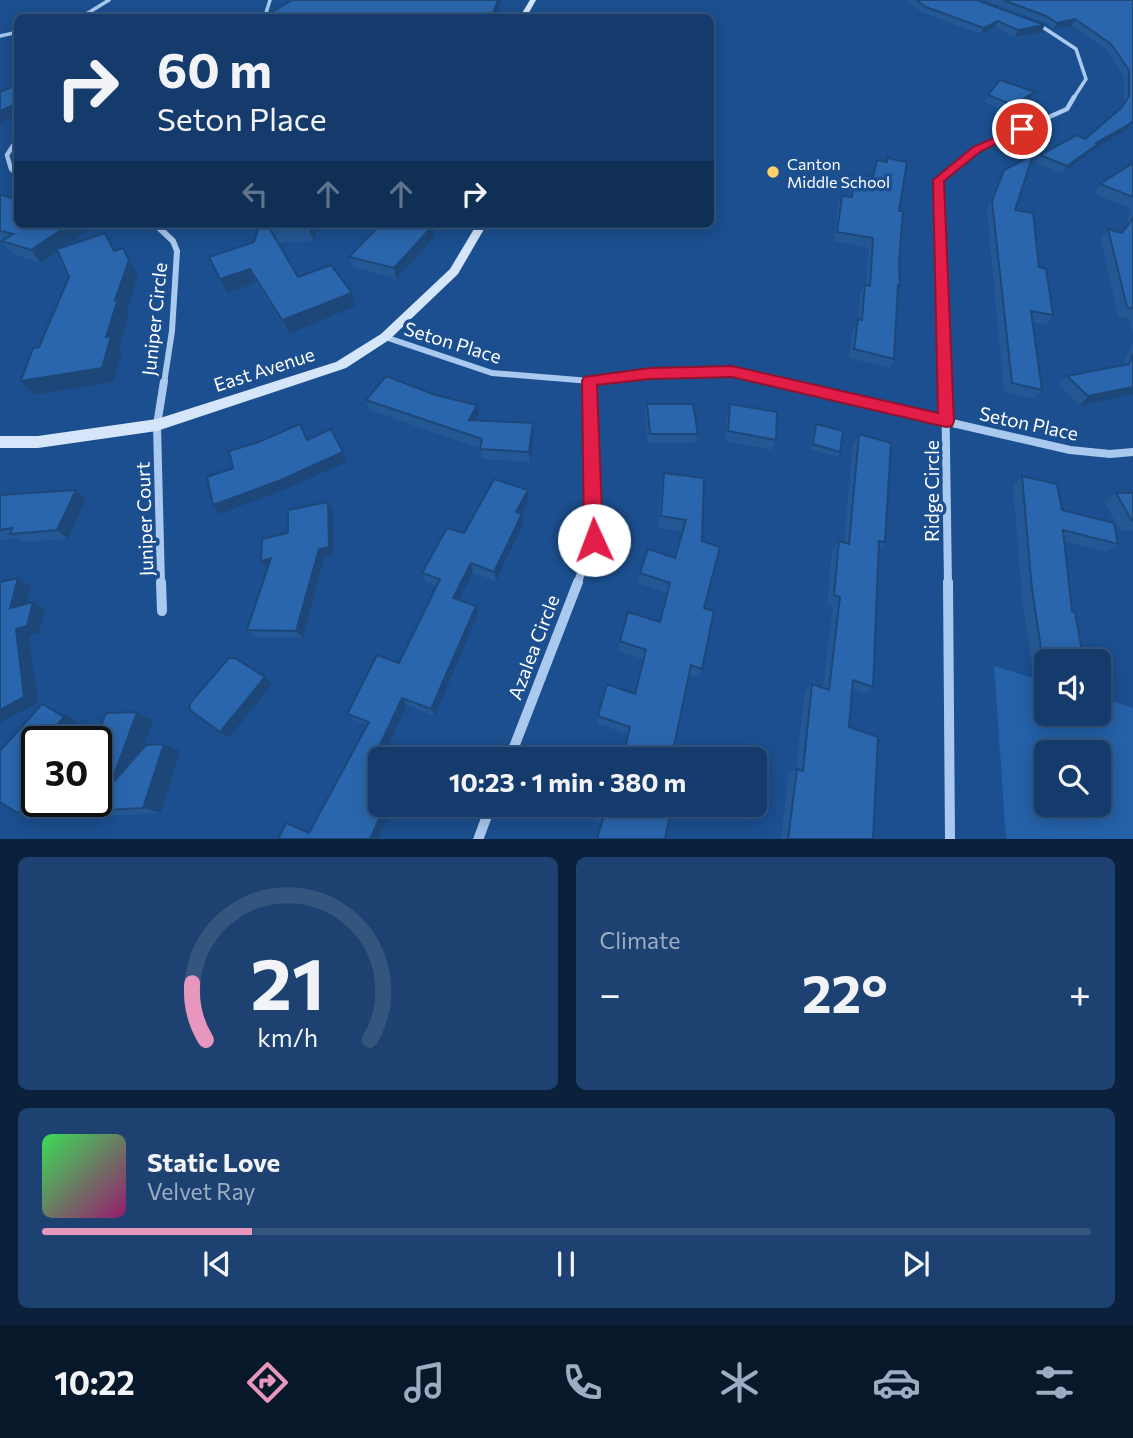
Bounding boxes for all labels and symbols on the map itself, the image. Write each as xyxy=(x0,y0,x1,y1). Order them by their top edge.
pin xyxy=(992,99,1052,159)
place label: Canton Middle School xyxy=(787,154,890,191)
marker: Canton Middle School xyxy=(765,164,781,180)
street label: Juniper Circle xyxy=(137,261,171,377)
street label: Seton Place xyxy=(402,316,504,368)
street label: East Avenue xyxy=(211,342,317,396)
street label: Seton Place xyxy=(977,401,1081,445)
street label: Ridge Circle xyxy=(920,440,943,542)
street label: Juniper Court xyxy=(130,461,157,577)
position arrow xyxy=(557,503,631,577)
street label: Azalea Circle xyxy=(502,591,564,703)
speed limit sign: 30 xyxy=(21,726,112,817)

